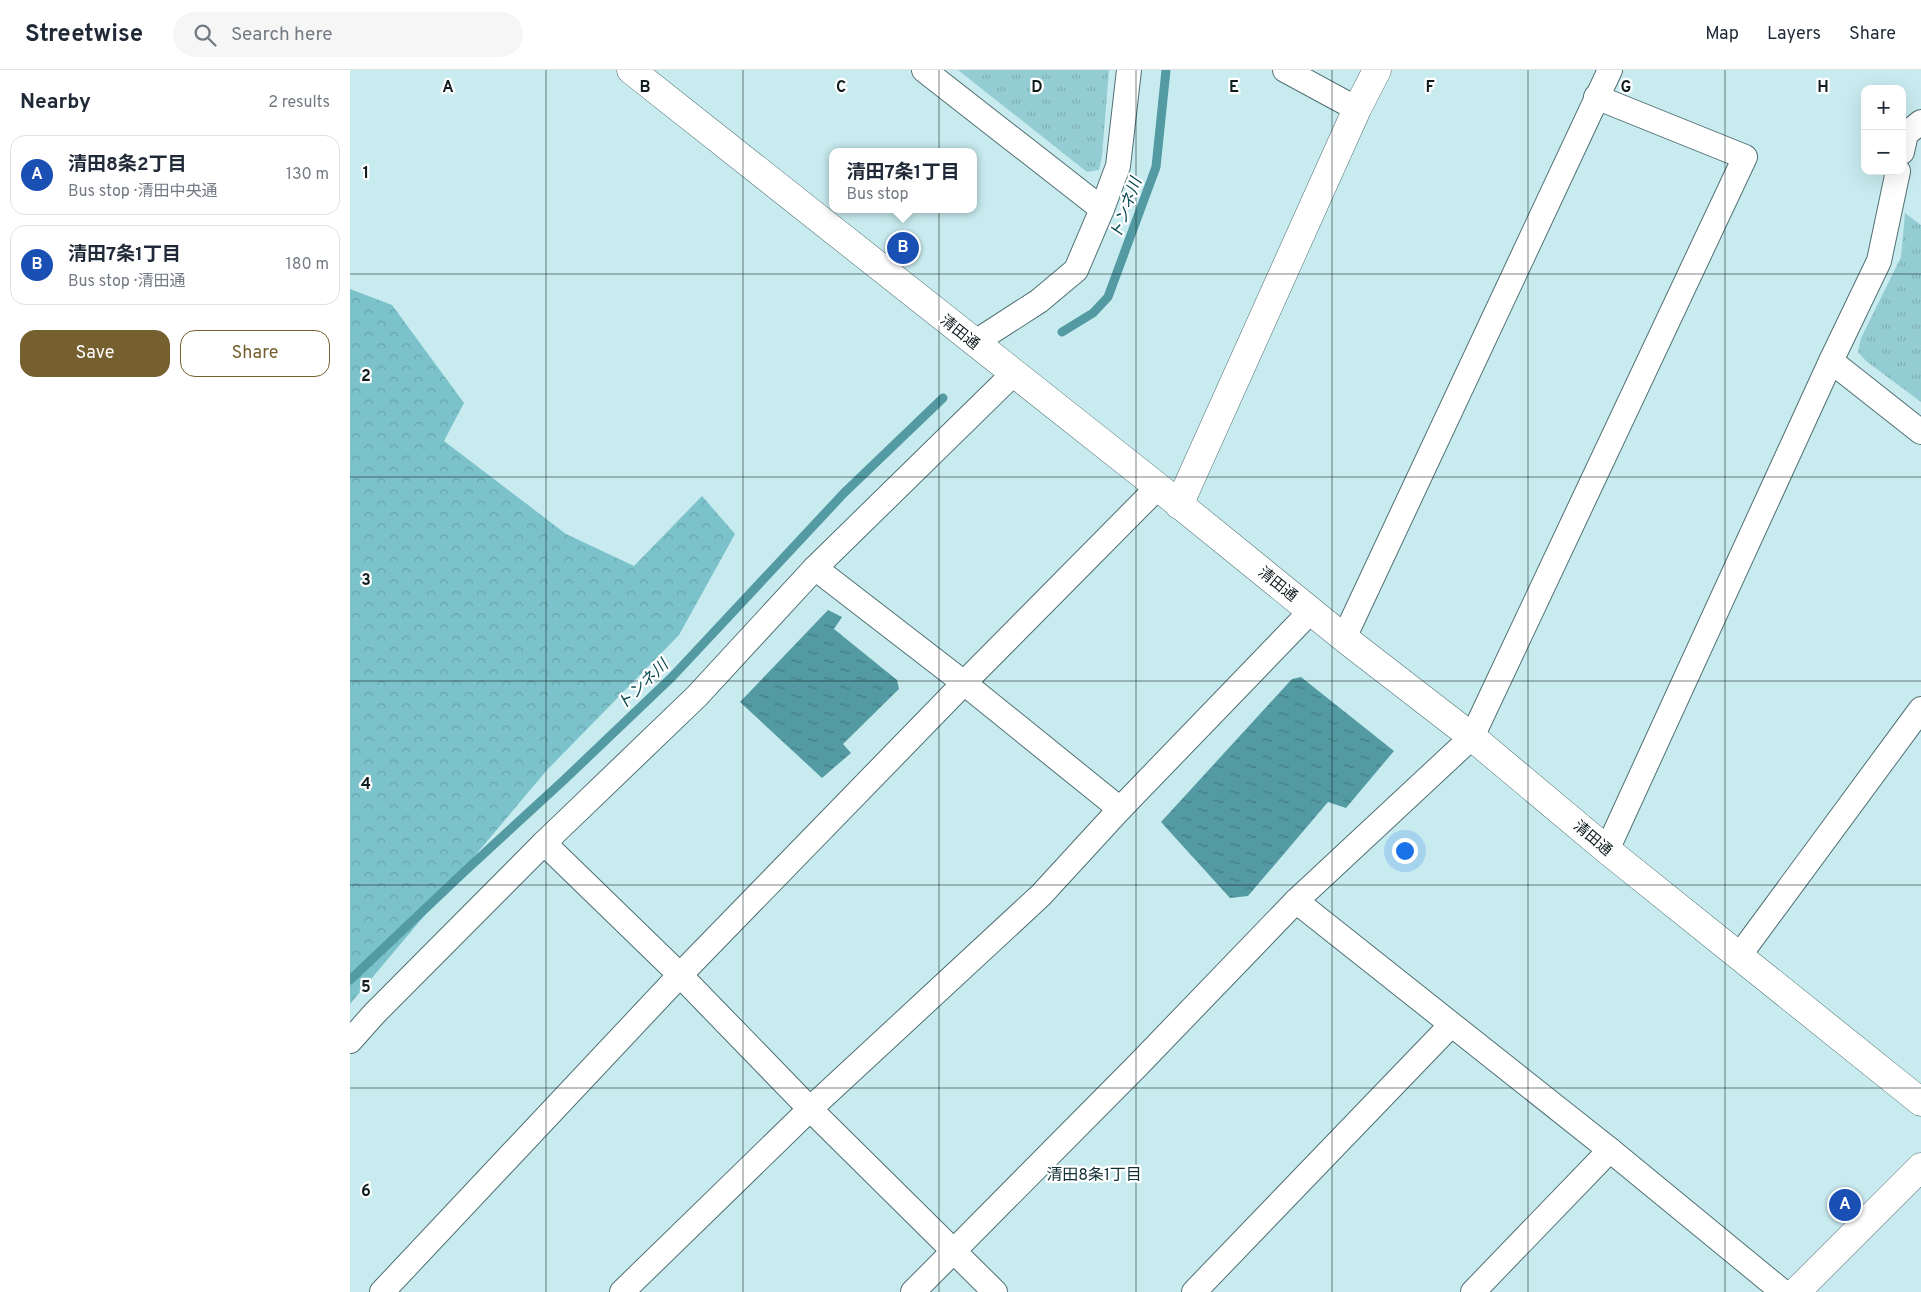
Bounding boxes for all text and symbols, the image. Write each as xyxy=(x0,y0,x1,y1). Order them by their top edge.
search box xyxy=(173,12,523,57)
text: Streetwise xyxy=(25,20,143,50)
icon: search xyxy=(191,21,219,49)
text: Search here xyxy=(231,23,333,47)
text: Map xyxy=(1705,23,1739,46)
text: Layers xyxy=(1767,23,1821,46)
text: Share xyxy=(1849,23,1896,46)
text: A xyxy=(442,78,454,98)
text: B xyxy=(639,78,651,98)
text: C xyxy=(836,78,846,98)
text: D xyxy=(1031,78,1043,98)
text: E xyxy=(1229,78,1239,98)
text: F xyxy=(1425,78,1435,98)
text: G xyxy=(1621,78,1631,98)
text: H xyxy=(1817,78,1829,98)
map controls xyxy=(1861,85,1906,175)
button: + xyxy=(1861,85,1906,130)
text: Nearby xyxy=(20,89,91,116)
text: 2 results xyxy=(268,93,330,113)
button: − xyxy=(1861,130,1906,175)
popup xyxy=(829,148,977,213)
text: 清田8条2丁目 xyxy=(68,153,187,177)
text: 清田7条1丁目 xyxy=(847,161,959,185)
text: 1 xyxy=(363,164,369,184)
text: A xyxy=(31,165,43,185)
text: 130 m xyxy=(286,165,329,185)
water label: トンネ川 xyxy=(1107,173,1148,242)
text: Bus stop · 清田中央通 xyxy=(68,182,217,202)
text: Bus stop xyxy=(847,185,908,205)
pin: B xyxy=(887,229,919,267)
text: 清田7条1丁目 xyxy=(68,243,181,267)
text: B xyxy=(31,255,43,275)
text: 180 m xyxy=(286,255,329,275)
text: Bus stop · 清田通 xyxy=(68,272,185,292)
street label: 清田通 xyxy=(936,312,983,355)
button: Save xyxy=(20,330,170,377)
button: Share xyxy=(180,330,330,377)
text: 2 xyxy=(361,367,371,387)
street label: 清田通 xyxy=(1254,564,1301,607)
text: 3 xyxy=(361,571,371,591)
water label: トンネ川 xyxy=(614,655,675,715)
text: 4 xyxy=(361,775,371,795)
street label: 清田通 xyxy=(1569,817,1615,861)
your location xyxy=(1392,838,1418,864)
text: 5 xyxy=(361,978,371,998)
district label: 清田8条1丁目 xyxy=(1046,1166,1142,1186)
text: 6 xyxy=(361,1182,371,1202)
pin: A xyxy=(1829,1186,1861,1224)

